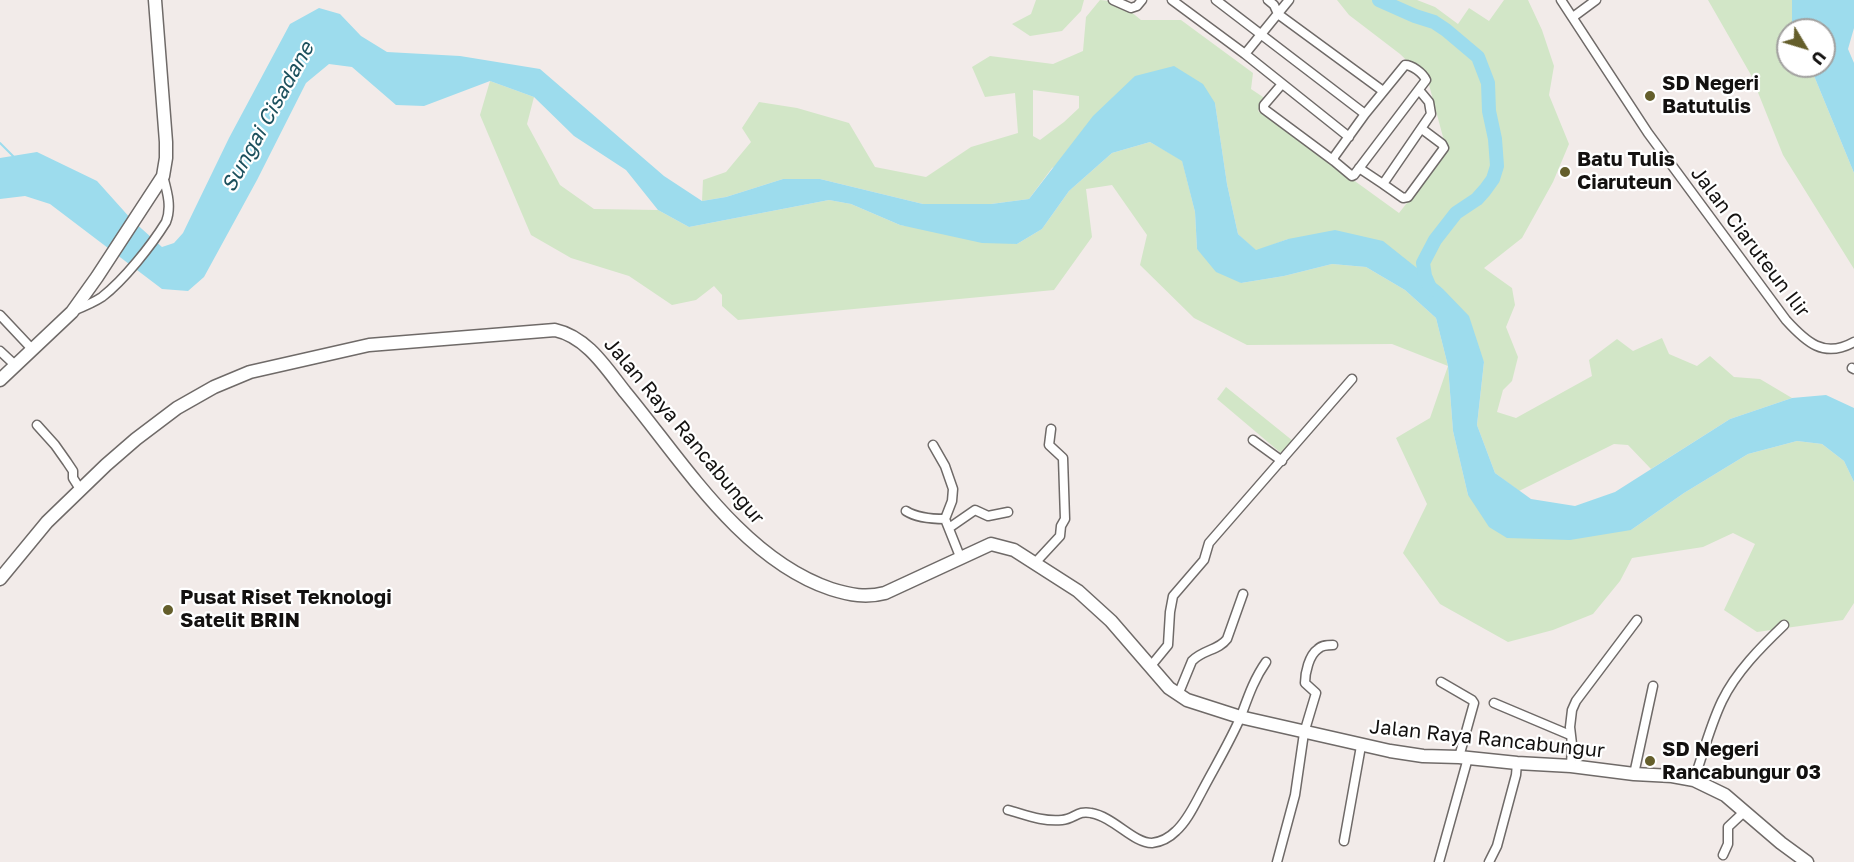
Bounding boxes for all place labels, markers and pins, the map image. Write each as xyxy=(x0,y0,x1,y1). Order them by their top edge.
place label: SD Negeri Batutulis xyxy=(1662,72,1759,119)
marker: SD Negeri Batutulis xyxy=(1643,89,1657,103)
place label: Batu Tulis Ciaruteun xyxy=(1577,148,1675,195)
marker: Batu Tulis Ciaruteun xyxy=(1558,165,1572,179)
place label: Pusat Riset Teknologi Satelit BRIN xyxy=(180,586,392,633)
marker: Pusat Riset Teknologi Satelit BRIN xyxy=(161,603,175,617)
place label: SD Negeri Rancabungur 03 xyxy=(1662,738,1821,785)
marker: SD Negeri Rancabungur 03 xyxy=(1643,754,1657,768)

